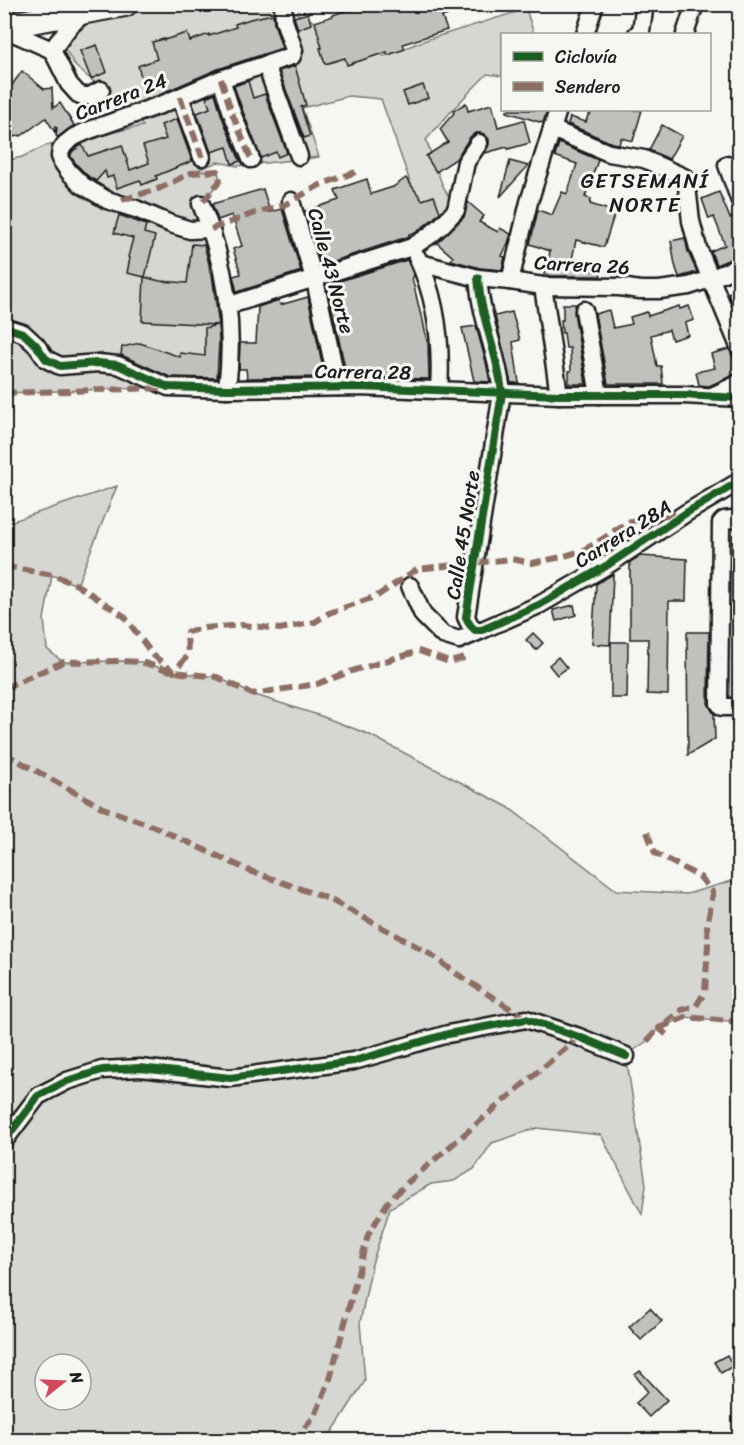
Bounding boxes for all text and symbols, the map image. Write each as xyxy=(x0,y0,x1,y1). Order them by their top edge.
legend xyxy=(501,33,711,111)
text: Ciclovía xyxy=(555,41,617,73)
street label: Carrera 24 xyxy=(70,63,172,131)
text: Sendero xyxy=(555,71,620,103)
district label: GETSEMANÍ NORTE xyxy=(581,162,709,224)
street label: Calle 43 Norte xyxy=(297,204,365,338)
street label: Carrera 26 xyxy=(533,245,631,285)
street label: Carrera 28 xyxy=(315,354,411,390)
street label: Calle 45 Norte xyxy=(436,468,490,602)
street label: Carrera 28A xyxy=(567,490,679,578)
north arrow xyxy=(33,1352,93,1412)
text: N xyxy=(61,1367,93,1388)

